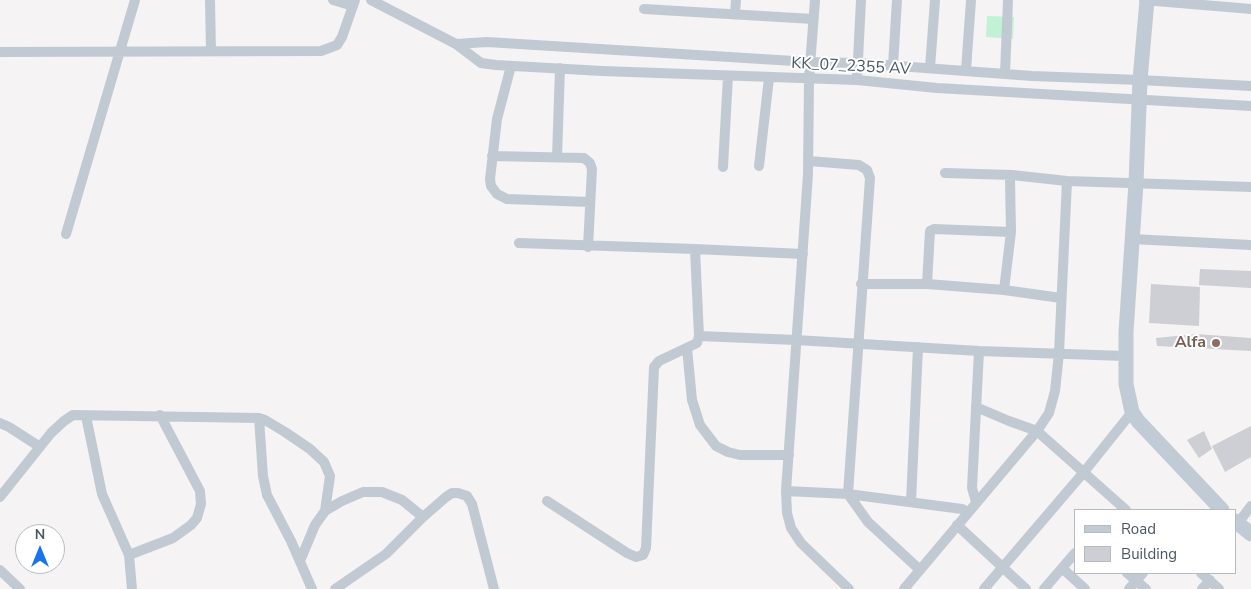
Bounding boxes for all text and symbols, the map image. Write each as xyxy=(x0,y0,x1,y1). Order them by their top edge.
street label: KK_07_2355 AV xyxy=(791,54,911,80)
place label: Alfa xyxy=(1175,333,1206,353)
marker: Alfa xyxy=(1210,337,1222,349)
legend xyxy=(1074,509,1236,574)
text: Road xyxy=(1121,519,1156,539)
north arrow xyxy=(15,524,65,574)
text: N xyxy=(35,525,45,544)
text: Building xyxy=(1121,544,1177,564)

